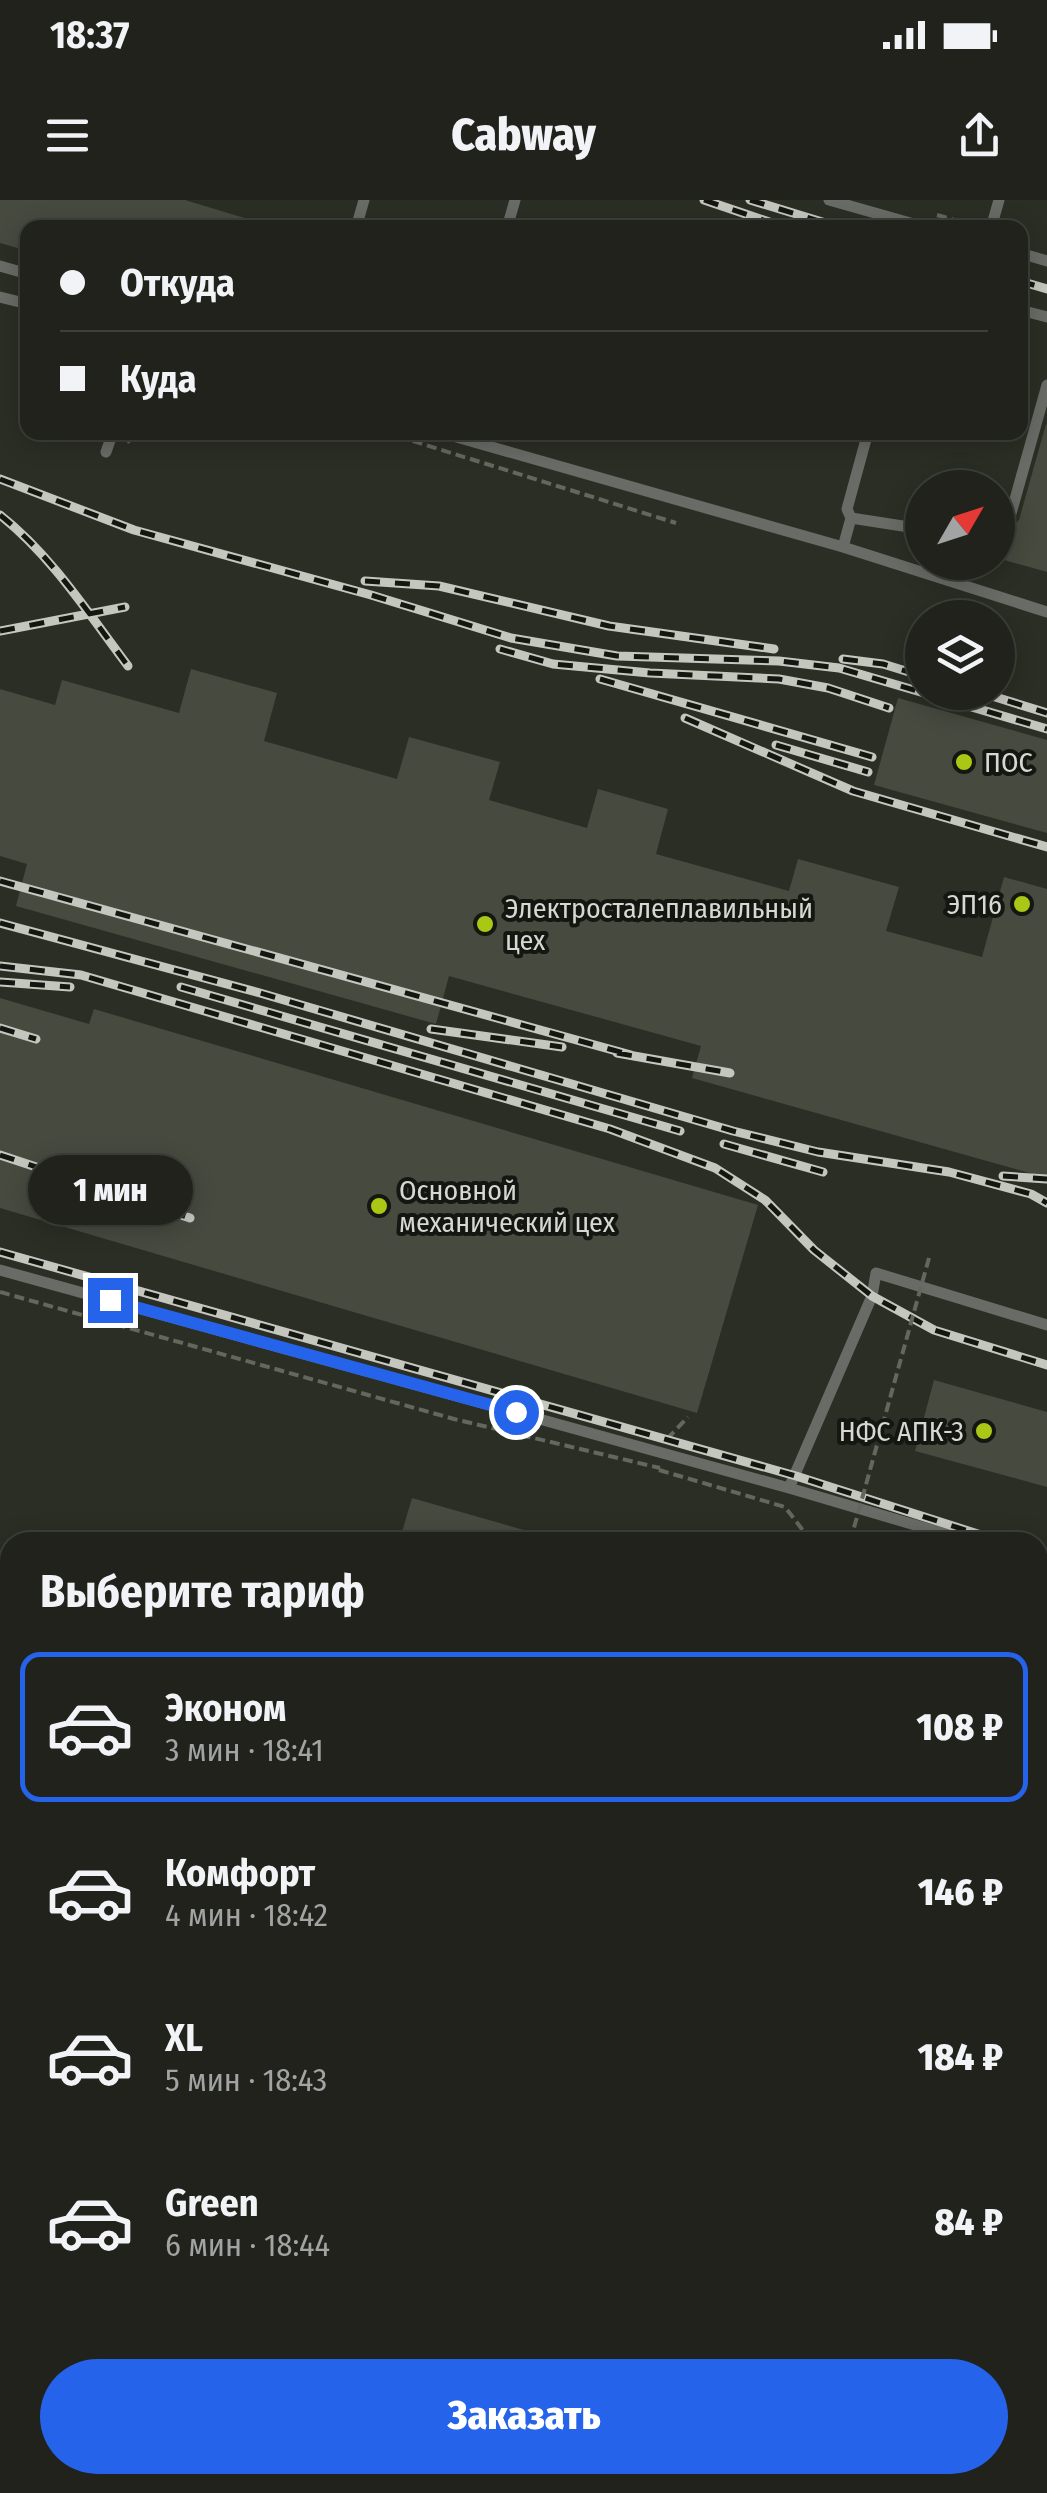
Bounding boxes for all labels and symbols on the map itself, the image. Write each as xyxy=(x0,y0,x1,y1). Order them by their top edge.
north arrow xyxy=(905,470,1015,580)
place label: ПОС xyxy=(984,746,1033,779)
marker: ПОС xyxy=(953,751,975,773)
place label: ЭП16 xyxy=(947,888,1002,921)
place label: Электросталеплавильный цех xyxy=(505,892,813,957)
marker: ЭП16 xyxy=(1011,893,1033,915)
marker: Электросталеплавильный цех xyxy=(474,913,496,935)
callout: 1 мин xyxy=(28,1155,192,1225)
place label: Основной механический цех xyxy=(399,1174,616,1239)
marker: Основной механический цех xyxy=(368,1195,390,1217)
route end xyxy=(88,1278,133,1323)
route start xyxy=(494,1390,539,1435)
place label: НФС АПК-3 xyxy=(839,1415,964,1448)
marker: НФС АПК-3 xyxy=(973,1420,995,1442)

